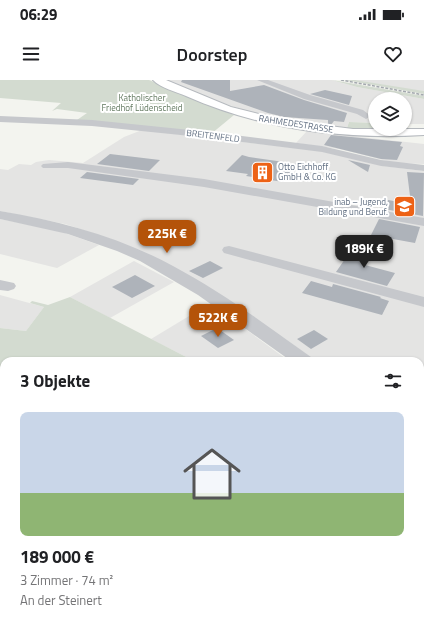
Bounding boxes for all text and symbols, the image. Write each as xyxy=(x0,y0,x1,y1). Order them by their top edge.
text: 06:29 xyxy=(20,3,57,26)
text: Doorstep xyxy=(177,41,247,68)
icon: menu xyxy=(20,43,42,65)
icon: heart xyxy=(382,43,404,65)
park label: Katholischer Friedhof Lüdenscheid xyxy=(102,91,183,114)
map controls xyxy=(368,92,412,136)
button: layers xyxy=(368,92,412,136)
street label: RAHMEDESTRASSE xyxy=(258,111,334,136)
street label: BREITENFELD xyxy=(186,126,241,145)
building icon: Otto Eichhoff GmbH & Co. KG xyxy=(249,159,275,185)
place label: Otto Eichhoff GmbH & Co. KG xyxy=(278,160,336,183)
school or university icon: inab – Jugend, Bildung und Beruf. xyxy=(391,194,417,220)
place label: inab – Jugend, Bildung und Beruf. xyxy=(319,195,388,218)
pin: 225K € xyxy=(134,220,200,254)
text: 225K € xyxy=(147,223,187,243)
pin: 189K € xyxy=(331,235,397,269)
text: 189K € xyxy=(344,238,384,258)
pin: 522K € xyxy=(185,304,251,338)
text: 522K € xyxy=(198,307,238,327)
text: 3 Objekte xyxy=(20,368,90,394)
icon: filters xyxy=(382,370,404,392)
icon: home xyxy=(176,438,248,510)
text: 189 000 € xyxy=(20,544,94,570)
text: 3 Zimmer · 74 m² xyxy=(20,570,113,590)
text: An der Steinert xyxy=(20,590,102,610)

